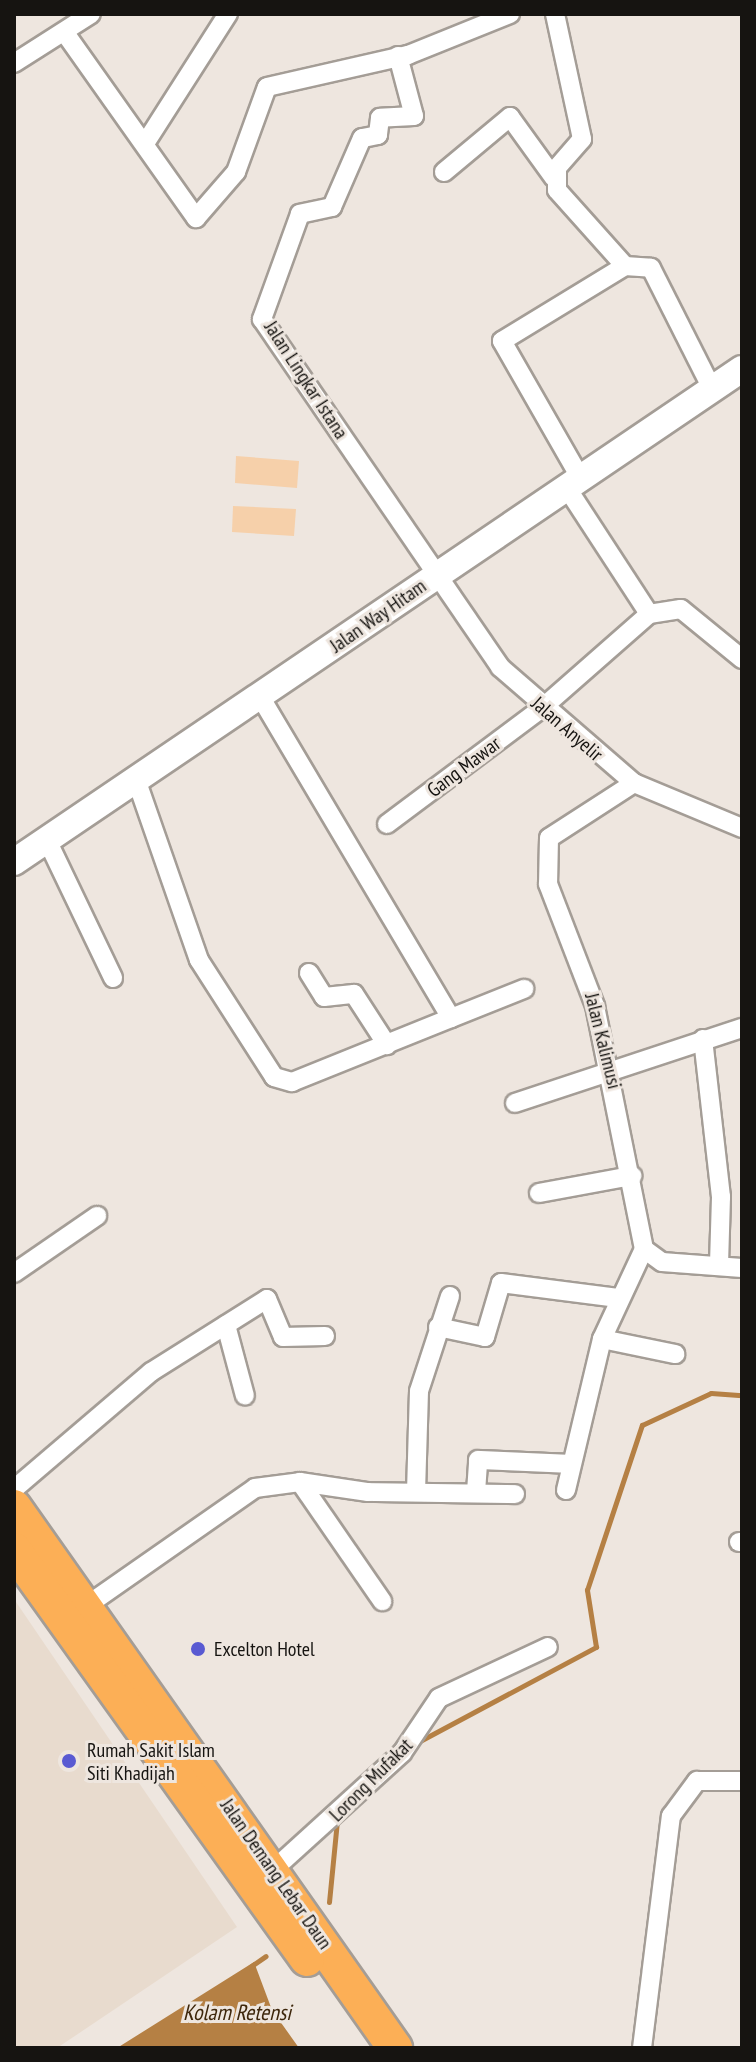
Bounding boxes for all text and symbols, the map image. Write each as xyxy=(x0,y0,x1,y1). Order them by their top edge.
street label: Jalan Lingkar Istana xyxy=(259,317,353,443)
street label: Jalan Way Hitam xyxy=(325,574,431,658)
street label: Jalan Anyelir xyxy=(526,691,608,767)
street label: Gang Mawar xyxy=(423,732,505,802)
street label: Jalan Kalimusi xyxy=(580,991,626,1091)
place label: Excelton Hotel xyxy=(214,1637,315,1661)
marker: Excelton Hotel xyxy=(189,1640,207,1658)
street label: Lorong Mufakat xyxy=(324,1733,418,1827)
place label: Rumah Sakit Islam Siti Khadijah xyxy=(87,1738,215,1785)
marker: Rumah Sakit Islam Siti Khadijah xyxy=(58,1750,80,1772)
street label: Jalan Demang Lebar Daun xyxy=(215,1794,337,1954)
water label: Kolam Retensi xyxy=(183,2000,291,2026)

